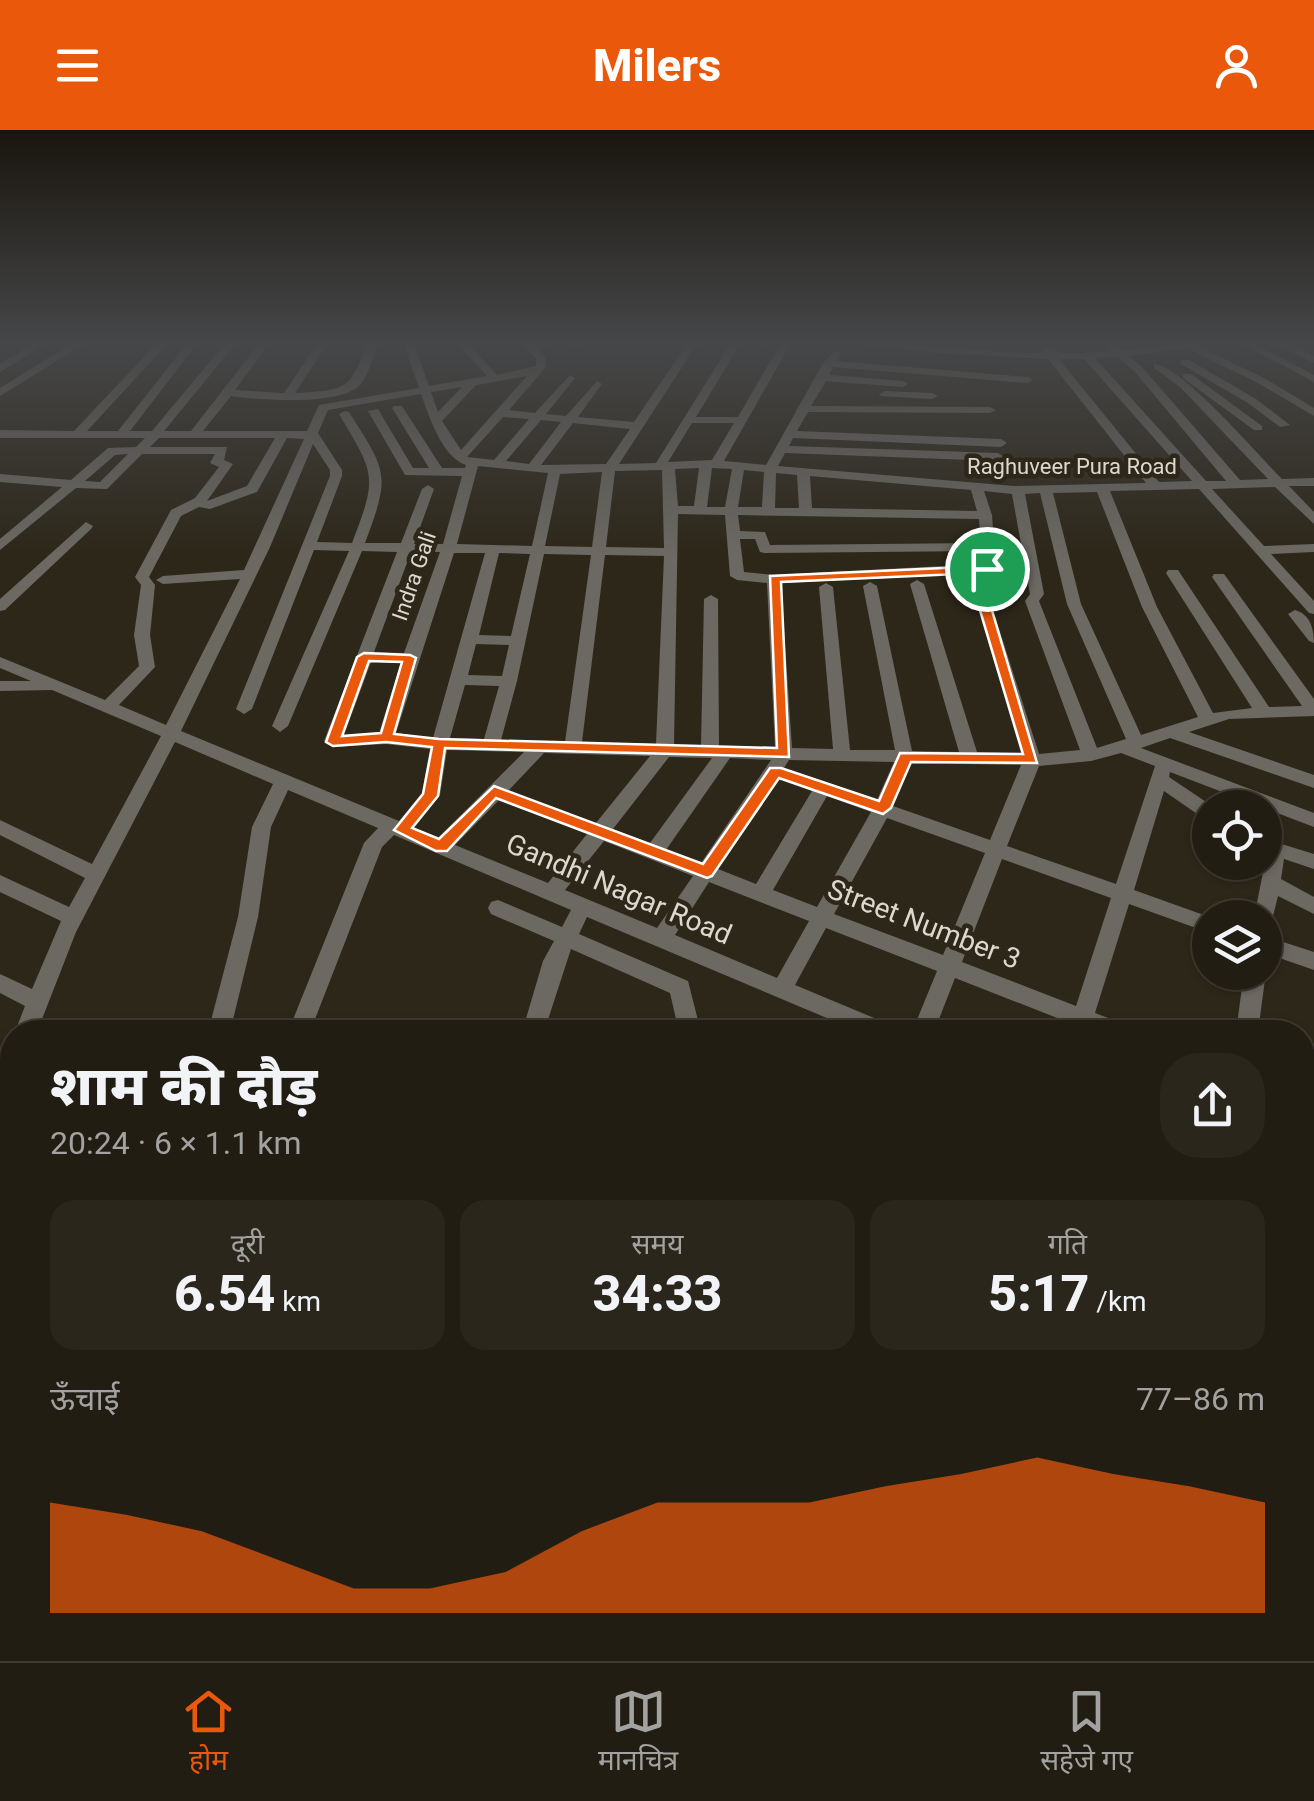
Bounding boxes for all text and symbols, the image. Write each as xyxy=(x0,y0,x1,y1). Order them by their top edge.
icon: menu xyxy=(50,38,105,93)
icon: person xyxy=(1209,38,1264,93)
text: Milers xyxy=(593,39,721,92)
street label: Raghuveer Pura Road xyxy=(967,454,1177,479)
pin xyxy=(945,527,1030,612)
street label: Indra Gali xyxy=(387,528,441,624)
icon: arrive xyxy=(960,542,1015,597)
map controls xyxy=(1192,790,1282,990)
button: locate xyxy=(1192,790,1282,880)
street label: Gandhi Nagar Road xyxy=(501,827,737,951)
street label: Street Number 3 xyxy=(823,872,1025,976)
button: layers xyxy=(1192,900,1282,990)
button: share xyxy=(1160,1053,1265,1158)
text: शाम की दौड़ xyxy=(50,1054,317,1118)
text: 20:24 · 6 × 1.1 km xyxy=(50,1124,301,1162)
text: दूरी xyxy=(231,1228,264,1261)
text: समय xyxy=(632,1228,683,1261)
text: गति xyxy=(1048,1228,1087,1261)
text: 6.54 xyxy=(174,1265,275,1323)
text: 34:33 xyxy=(593,1265,722,1323)
text: 5:17 xyxy=(988,1265,1089,1323)
text: km xyxy=(275,1285,321,1318)
text: /km xyxy=(1089,1285,1147,1318)
text: ऊँचाई xyxy=(50,1380,119,1418)
text: 77–86 m xyxy=(1136,1380,1265,1418)
tab: होम xyxy=(181,1684,236,1781)
tab: मानचित्र xyxy=(598,1684,678,1781)
tab: सहेजे गए xyxy=(1040,1684,1133,1781)

